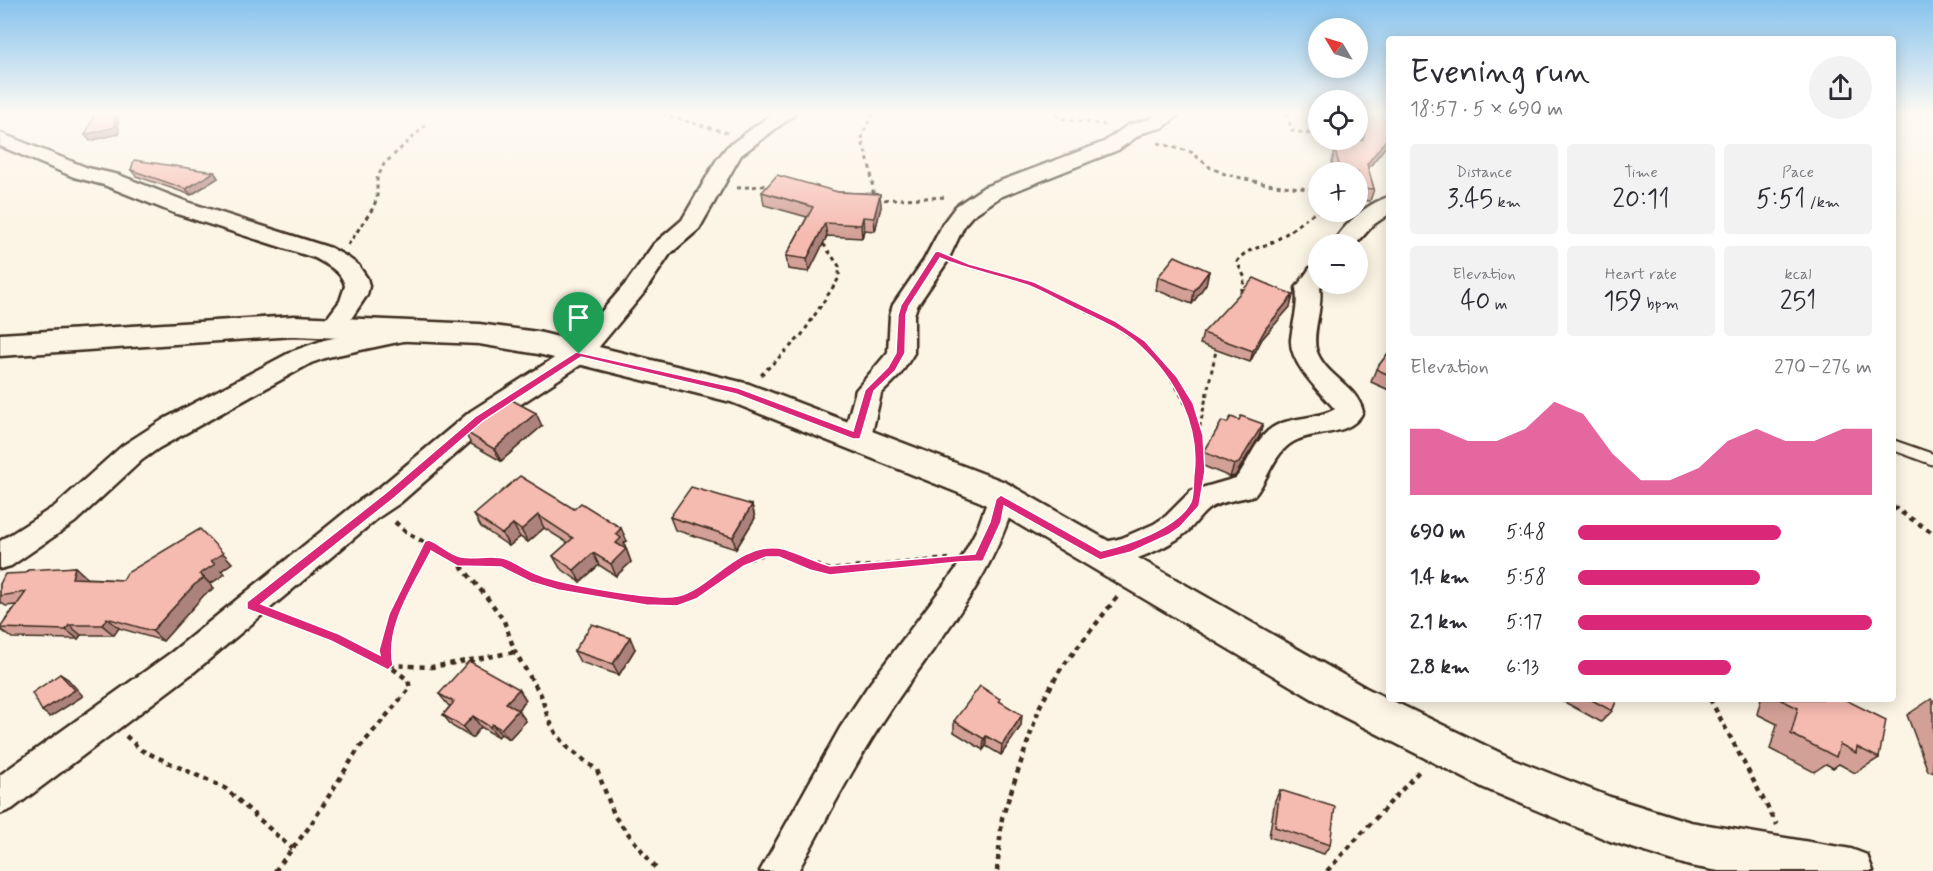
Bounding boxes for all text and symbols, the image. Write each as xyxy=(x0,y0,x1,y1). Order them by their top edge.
north arrow xyxy=(1308,18,1368,78)
map controls xyxy=(1308,18,1368,294)
text: Evening run xyxy=(1410,51,1590,95)
button: share xyxy=(1809,56,1872,119)
button: locate xyxy=(1308,90,1368,150)
text: 18:57 · 5 × 690 m xyxy=(1410,96,1563,123)
button: + xyxy=(1308,162,1368,222)
text: Distance xyxy=(1456,162,1512,183)
text: Time xyxy=(1624,162,1658,183)
text: Pace xyxy=(1782,162,1814,183)
text: 3.45 xyxy=(1447,183,1493,217)
text: 20:11 xyxy=(1612,183,1670,217)
text: 5:51 xyxy=(1756,183,1805,217)
text: km xyxy=(1493,192,1521,213)
text: /km xyxy=(1805,192,1840,213)
button: − xyxy=(1308,234,1368,294)
text: Elevation xyxy=(1453,264,1516,285)
text: Heart rate xyxy=(1605,264,1677,285)
text: kcal xyxy=(1785,264,1811,285)
text: 40 xyxy=(1460,285,1490,319)
text: 159 xyxy=(1603,285,1642,319)
text: 251 xyxy=(1780,285,1816,319)
pin xyxy=(553,292,604,354)
text: m xyxy=(1490,294,1508,315)
text: bpm xyxy=(1642,294,1679,315)
icon: arrive xyxy=(562,301,595,334)
text: Elevation xyxy=(1410,354,1489,381)
text: 270–276 m xyxy=(1774,354,1872,381)
text: 690 m xyxy=(1410,519,1466,546)
text: 5:48 xyxy=(1506,519,1546,546)
text: 1.4 km xyxy=(1410,564,1469,591)
text: 5:58 xyxy=(1506,564,1546,591)
text: 2.1 km xyxy=(1410,609,1467,636)
text: 5:17 xyxy=(1506,609,1542,636)
text: 2.8 km xyxy=(1410,654,1470,681)
text: 6:13 xyxy=(1506,654,1539,681)

